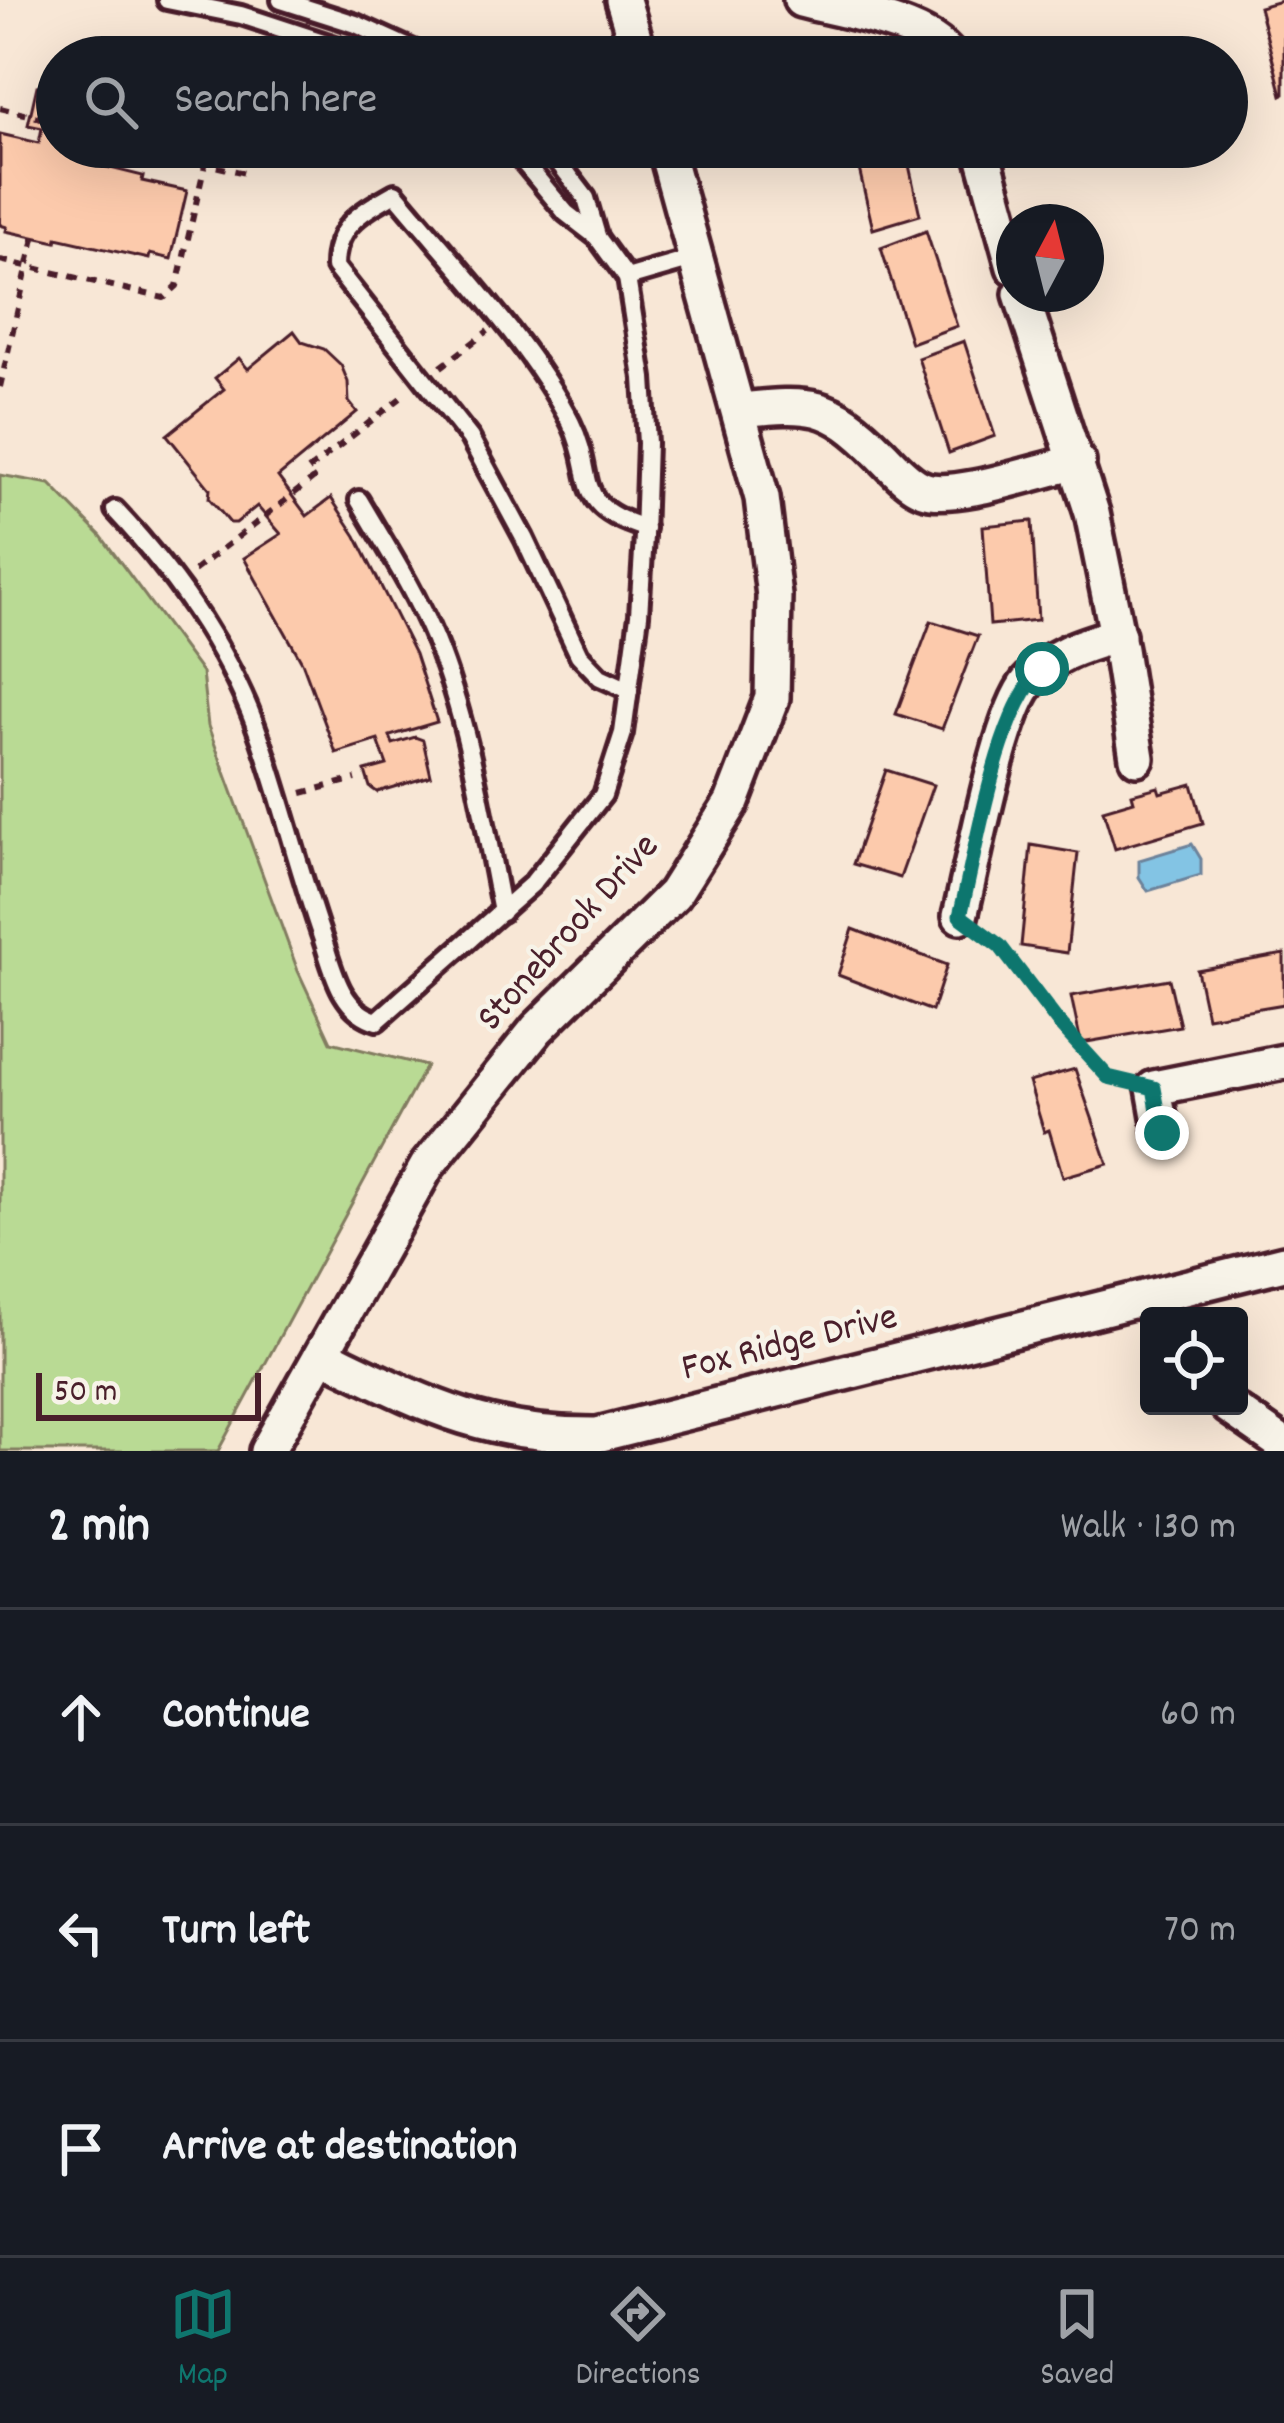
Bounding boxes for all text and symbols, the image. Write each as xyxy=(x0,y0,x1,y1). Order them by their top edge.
search box xyxy=(36,36,1248,168)
icon: search xyxy=(78,69,144,135)
text: Search here xyxy=(174,70,377,134)
north arrow xyxy=(996,204,1104,312)
route start xyxy=(1015,642,1069,696)
street label: Stonebrook Drive xyxy=(466,823,674,1045)
route end xyxy=(1135,1106,1189,1160)
street label: Fox Ridge Drive xyxy=(676,1292,904,1398)
map controls xyxy=(1140,1307,1248,1415)
button: locate xyxy=(1140,1307,1248,1415)
scale bar xyxy=(36,1367,261,1420)
text: 50 m xyxy=(54,1370,118,1417)
text: 2 min xyxy=(48,1493,150,1565)
text: Walk · 130 m xyxy=(1060,1502,1236,1557)
icon: ahead xyxy=(48,1684,114,1750)
text: Continue xyxy=(162,1685,310,1749)
text: 60 m xyxy=(1160,1689,1236,1744)
icon: left xyxy=(48,1900,114,1966)
text: Turn left xyxy=(162,1901,310,1965)
text: 70 m xyxy=(1164,1905,1236,1960)
icon: arrive xyxy=(48,2116,114,2182)
text: Arrive at destination xyxy=(162,2117,517,2181)
tab: Map xyxy=(170,2281,236,2400)
tab: Directions xyxy=(576,2281,701,2400)
tab: Saved xyxy=(1040,2281,1114,2400)

